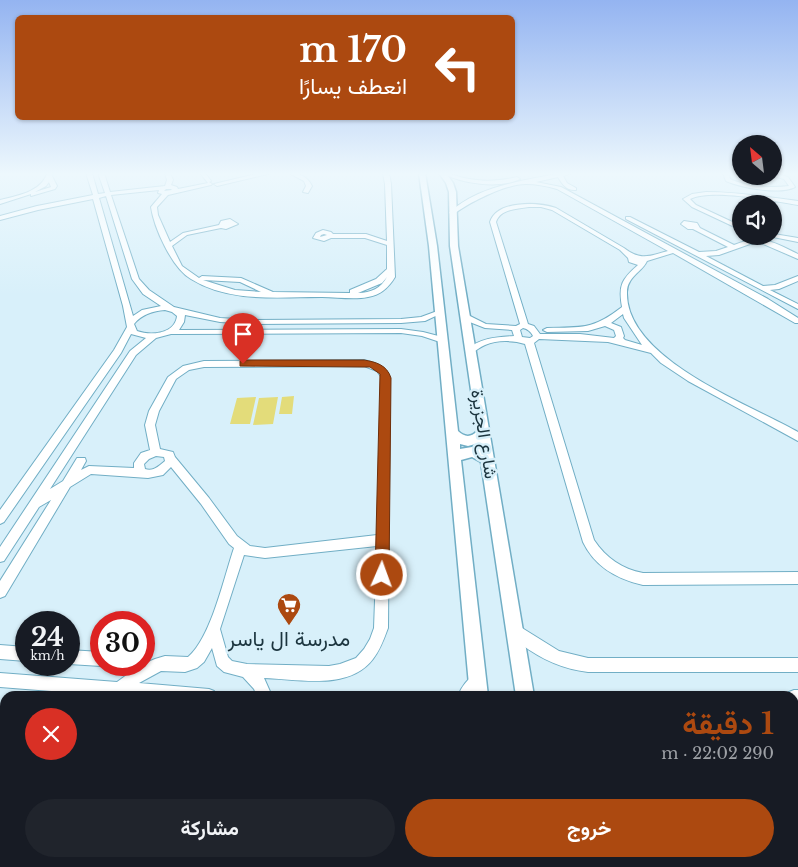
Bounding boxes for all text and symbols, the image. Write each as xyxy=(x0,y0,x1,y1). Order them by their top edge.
text: 170 m xyxy=(299,28,407,71)
icon: left xyxy=(425,35,490,100)
text: انعطف يسارًا xyxy=(299,73,407,100)
north arrow xyxy=(732,135,782,185)
map controls xyxy=(732,135,782,245)
button: sound xyxy=(732,195,782,245)
pin xyxy=(222,313,264,364)
icon: arrive xyxy=(229,320,257,348)
street label: شارع الجزيرة xyxy=(465,388,502,480)
position arrow xyxy=(355,548,407,600)
supermarket icon: مدرسة ال ياسر xyxy=(276,592,302,626)
speed limit sign: 30 xyxy=(90,611,155,676)
text: 24 xyxy=(31,622,64,653)
place label: مدرسة ال ياسر xyxy=(227,626,350,652)
text: km/h xyxy=(30,648,65,663)
text: 1 دقيقة xyxy=(682,705,774,742)
button: close xyxy=(25,708,77,760)
text: 290 m · 22:02 xyxy=(661,743,774,763)
button: مشاركة xyxy=(25,799,395,857)
button: خروج xyxy=(405,799,774,857)

